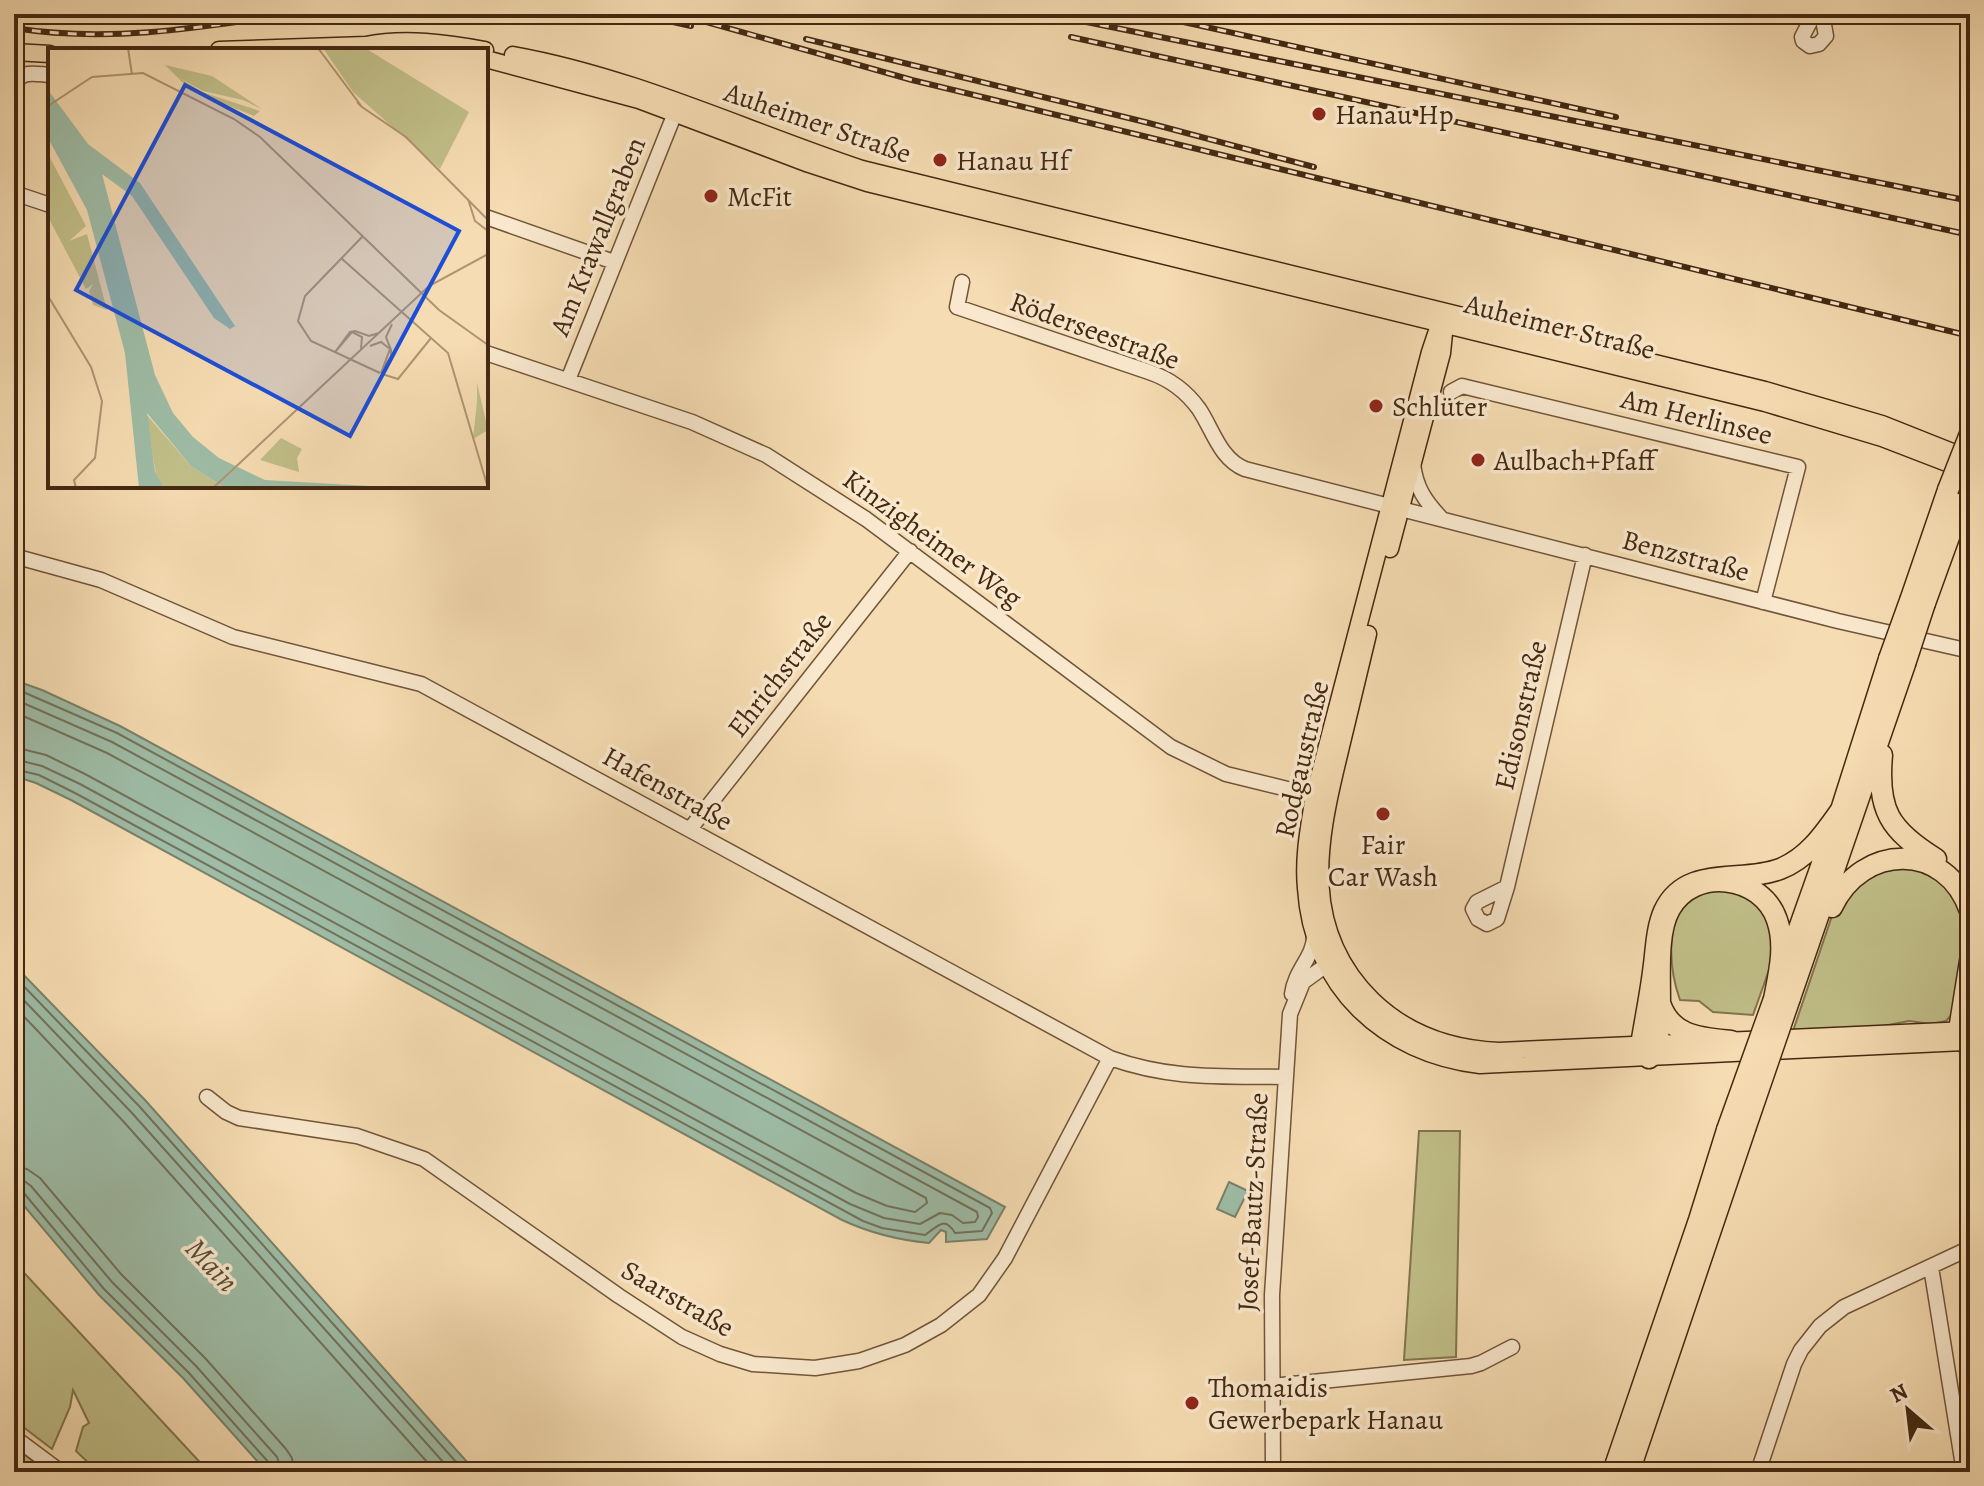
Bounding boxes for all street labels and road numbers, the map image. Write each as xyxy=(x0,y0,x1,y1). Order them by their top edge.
street label: Auheimer Straße xyxy=(718,73,916,173)
street label: Am Krawallgraben xyxy=(540,132,655,342)
street label: Röderseestraße xyxy=(1005,283,1185,379)
street label: Auheimer Straße xyxy=(1460,285,1659,369)
street label: Am Herlinsee xyxy=(1616,380,1776,454)
street label: Kinzigheimer Weg xyxy=(835,461,1030,617)
street label: Benzstraße xyxy=(1618,521,1754,591)
street label: Ehrichstraße xyxy=(719,604,841,745)
street label: Edisonstraße xyxy=(1485,637,1557,794)
street label: Rodgaustraße xyxy=(1265,677,1339,842)
street label: Hafenstraße xyxy=(596,738,739,840)
street label: Josef-Bautz-Straße xyxy=(1228,1092,1278,1312)
street label: Saarstraße xyxy=(614,1251,741,1346)

